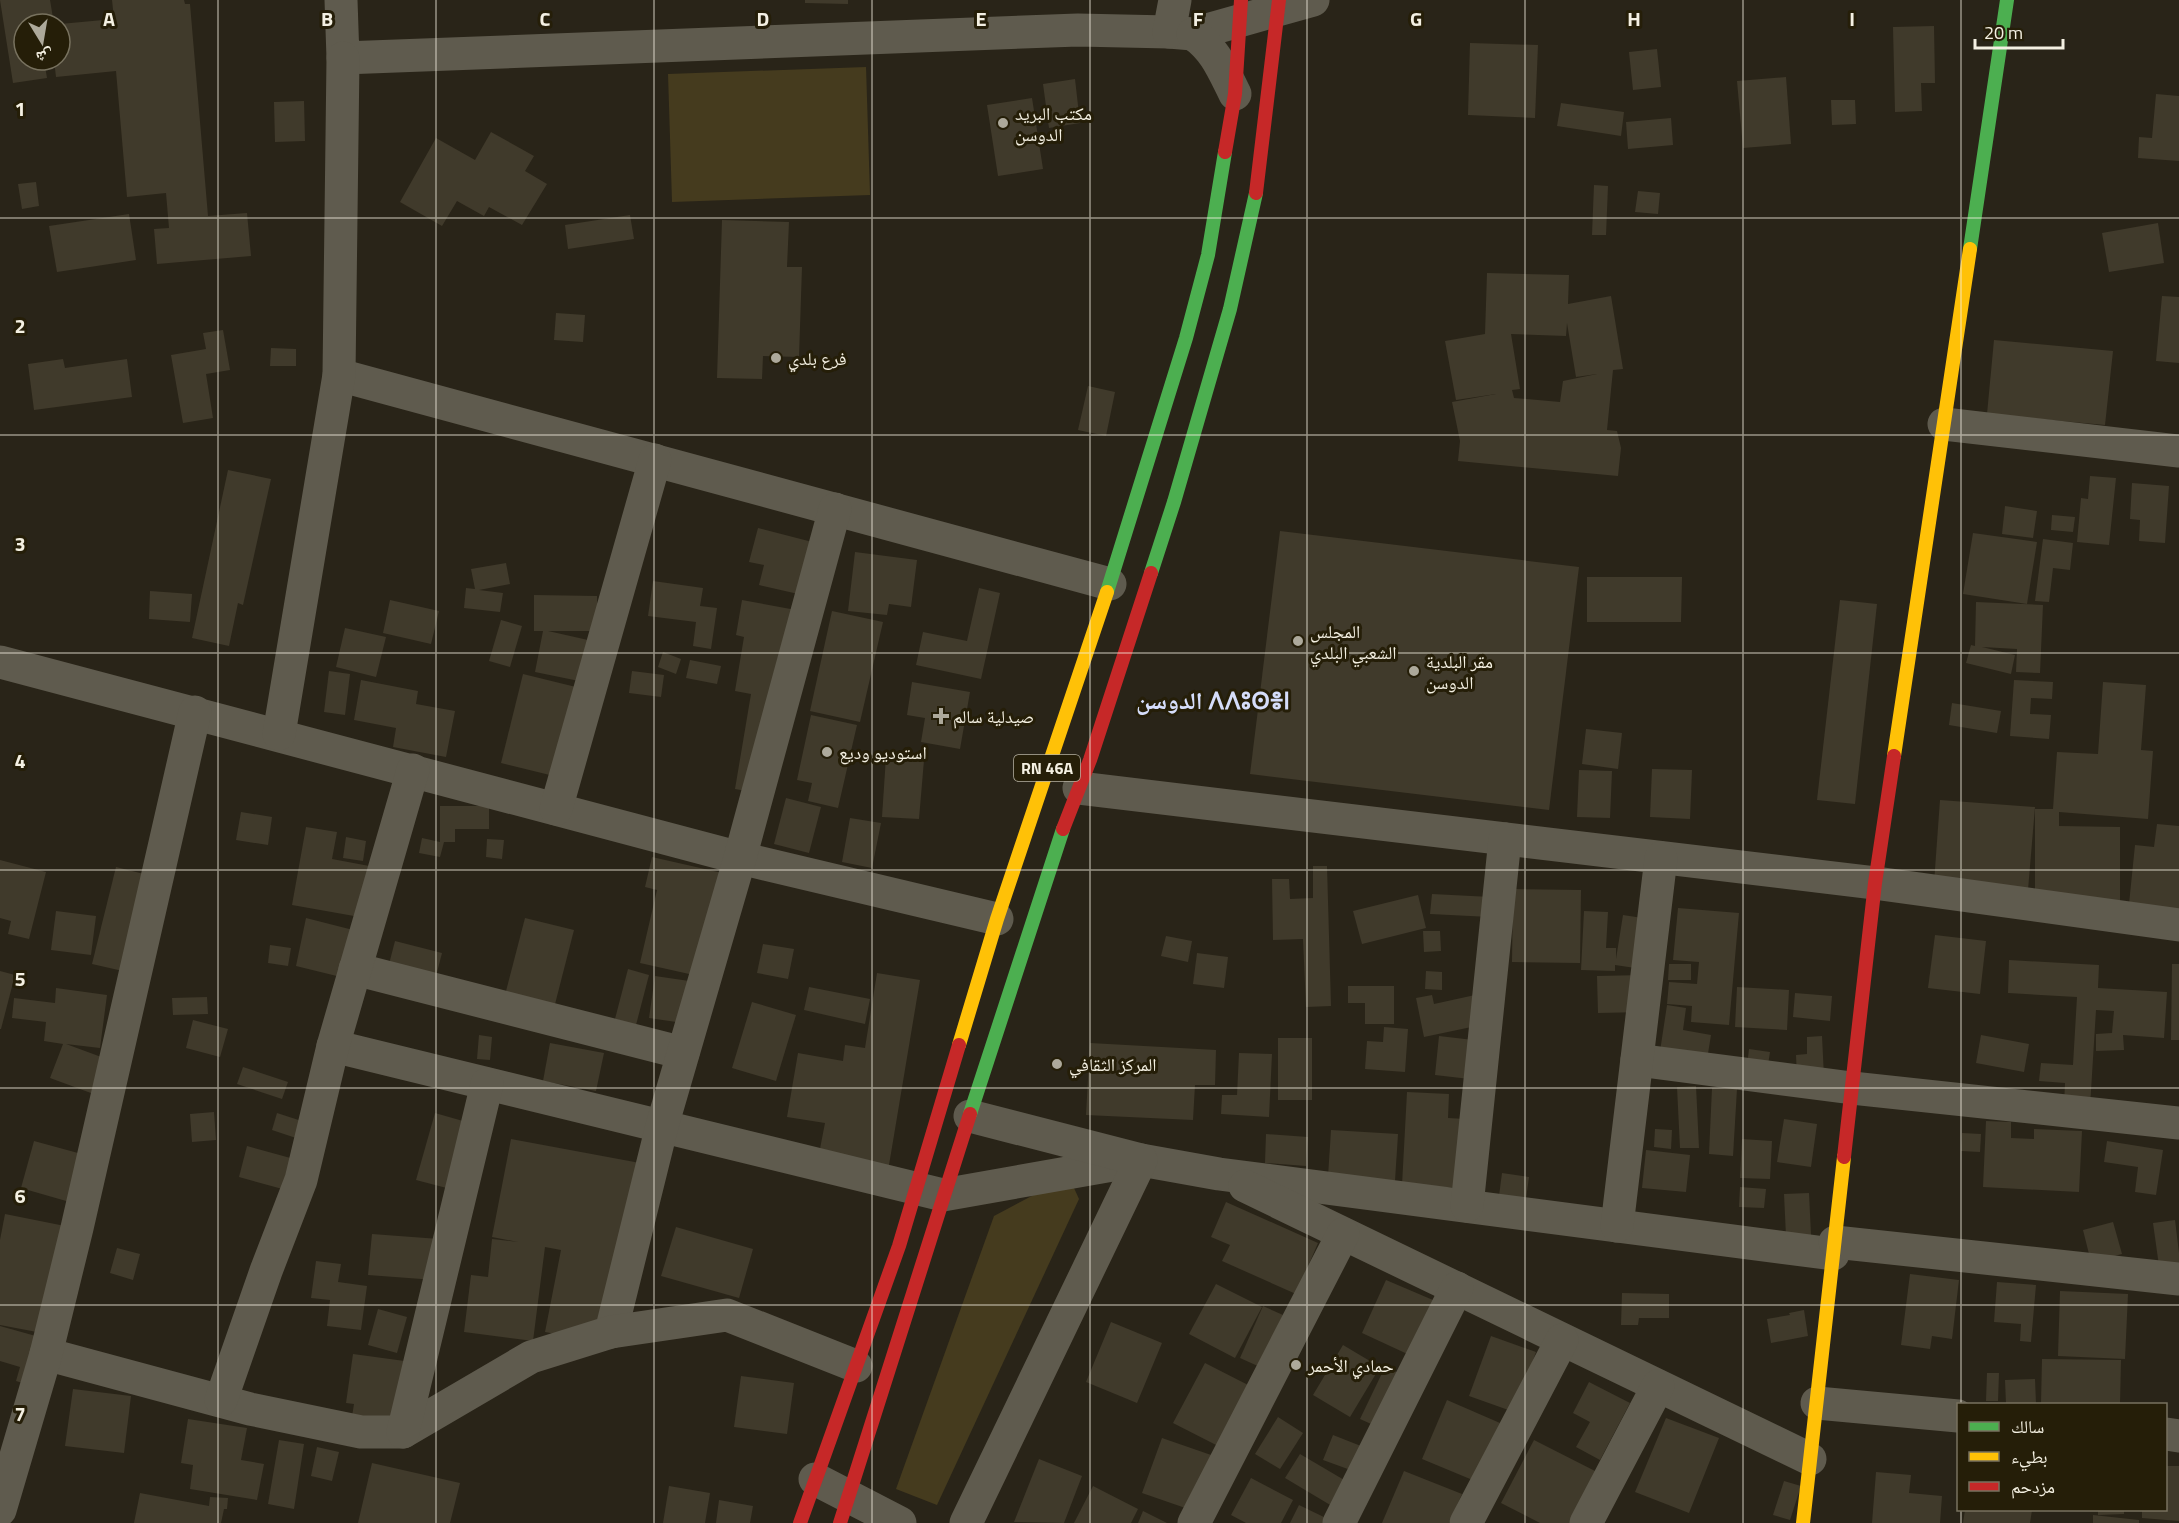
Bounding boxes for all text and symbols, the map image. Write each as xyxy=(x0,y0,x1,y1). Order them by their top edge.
text: A xyxy=(103,3,115,34)
text: B xyxy=(321,3,333,34)
text: C xyxy=(540,3,551,34)
text: D xyxy=(757,3,769,34)
text: E xyxy=(975,3,987,34)
text: F xyxy=(1193,3,1204,34)
text: G xyxy=(1410,3,1422,34)
text: H xyxy=(1627,3,1641,34)
text: I xyxy=(1849,3,1855,34)
north arrow xyxy=(12,12,72,72)
scale bar xyxy=(1975,12,2064,50)
text: 20 m xyxy=(1984,19,2023,46)
text: ش xyxy=(34,43,55,70)
text: 1 xyxy=(14,93,26,124)
place label: مكتب البريد الدوسن xyxy=(1015,100,1092,148)
marker: مكتب البريد الدوسن xyxy=(996,116,1010,130)
text: 2 xyxy=(14,310,26,341)
place label: فرع بلدي xyxy=(788,345,847,373)
marker: فرع بلدي xyxy=(769,351,783,365)
text: 3 xyxy=(14,528,26,559)
place label: المجلس الشعبي البلدي xyxy=(1310,618,1397,667)
marker: المجلس الشعبي البلدي xyxy=(1291,634,1305,648)
place label: مقر البلدية الدوسن xyxy=(1426,648,1493,696)
marker: مقر البلدية الدوسن xyxy=(1407,664,1421,678)
district label: الدوسن ⴷⴷⵓⵙⴻⵏ xyxy=(1136,682,1290,718)
place label: صيدلية سالم xyxy=(953,703,1034,730)
marker: صيدلية سالم xyxy=(934,709,948,723)
place label: استوديو وديع xyxy=(839,739,927,766)
text: 4 xyxy=(14,745,26,776)
marker: استوديو وديع xyxy=(820,745,834,759)
road number: RN 46A xyxy=(1014,755,1080,781)
text: 5 xyxy=(14,963,26,994)
place label: المركز الثقافي xyxy=(1069,1051,1157,1079)
marker: المركز الثقافي xyxy=(1050,1057,1064,1071)
text: 6 xyxy=(14,1180,26,1211)
place label: حمادي الأحمر xyxy=(1307,1352,1394,1380)
marker: حمادي الأحمر xyxy=(1289,1358,1303,1372)
text: 7 xyxy=(14,1398,26,1429)
legend xyxy=(1957,1403,2167,1511)
text: سالك xyxy=(2011,1413,2044,1440)
text: بطيء xyxy=(2011,1443,2048,1472)
text: مزدحم xyxy=(2011,1473,2055,1500)

